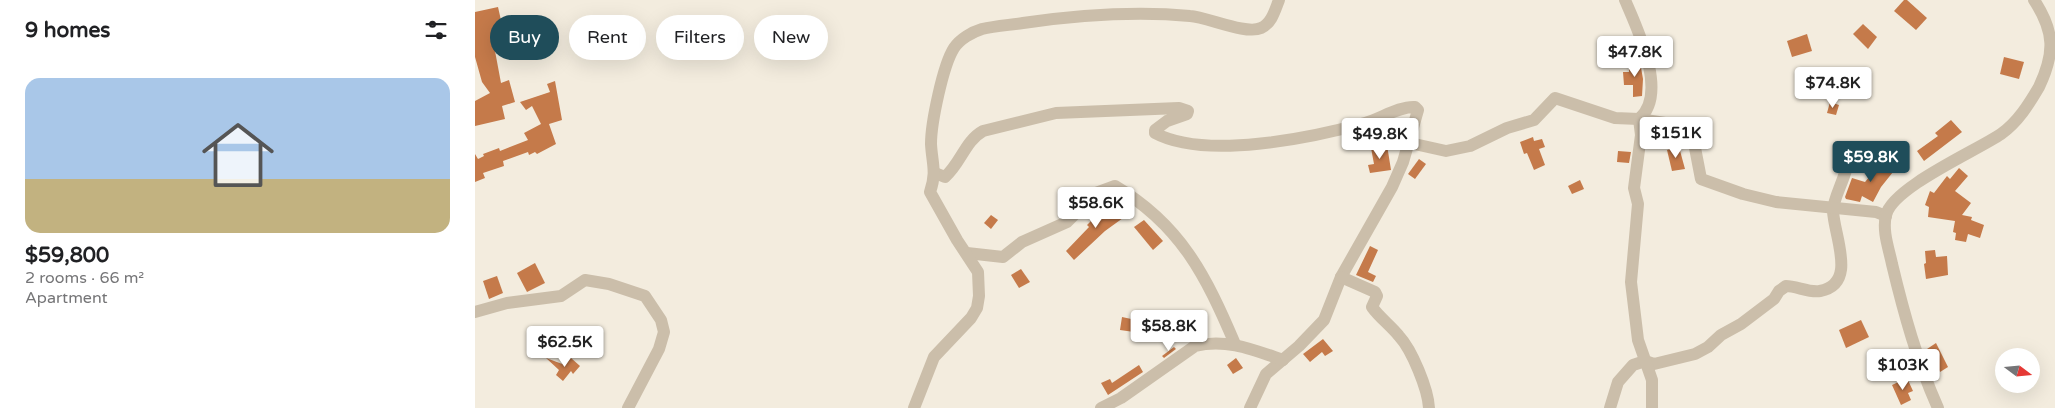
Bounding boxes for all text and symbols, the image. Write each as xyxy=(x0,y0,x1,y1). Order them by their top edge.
chip: Buy xyxy=(490,15,559,60)
chip: Rent xyxy=(569,15,646,60)
chip: Filters xyxy=(656,15,744,60)
chip: New xyxy=(754,15,828,60)
icon: filters xyxy=(422,16,450,44)
text: 9 homes xyxy=(25,18,110,43)
pin: $47.8K xyxy=(1594,36,1676,78)
text: $47.8K xyxy=(1608,42,1662,62)
pin: $74.8K xyxy=(1792,66,1874,109)
text: $74.8K xyxy=(1806,73,1860,93)
icon: home xyxy=(193,110,283,200)
pin: $151K xyxy=(1641,116,1711,159)
pin: $49.8K xyxy=(1339,118,1421,160)
text: $151K xyxy=(1651,123,1701,143)
text: $49.8K xyxy=(1353,124,1407,144)
pin: $59.8K xyxy=(1830,140,1912,183)
text: $59.8K xyxy=(1844,147,1898,167)
pin: $58.6K xyxy=(1055,186,1137,229)
text: $58.6K xyxy=(1069,193,1123,213)
text: $59,800 xyxy=(25,243,109,268)
text: 2 rooms · 66 m² xyxy=(25,268,144,288)
text: Apartment xyxy=(25,288,108,308)
pin: $58.8K xyxy=(1128,310,1210,352)
text: $58.8K xyxy=(1142,316,1196,336)
pin: $62.5K xyxy=(524,326,606,368)
text: $62.5K xyxy=(538,332,592,352)
pin: $103K xyxy=(1868,348,1938,391)
north arrow xyxy=(1995,348,2040,392)
map controls xyxy=(1995,348,2040,393)
text: $103K xyxy=(1878,355,1928,375)

